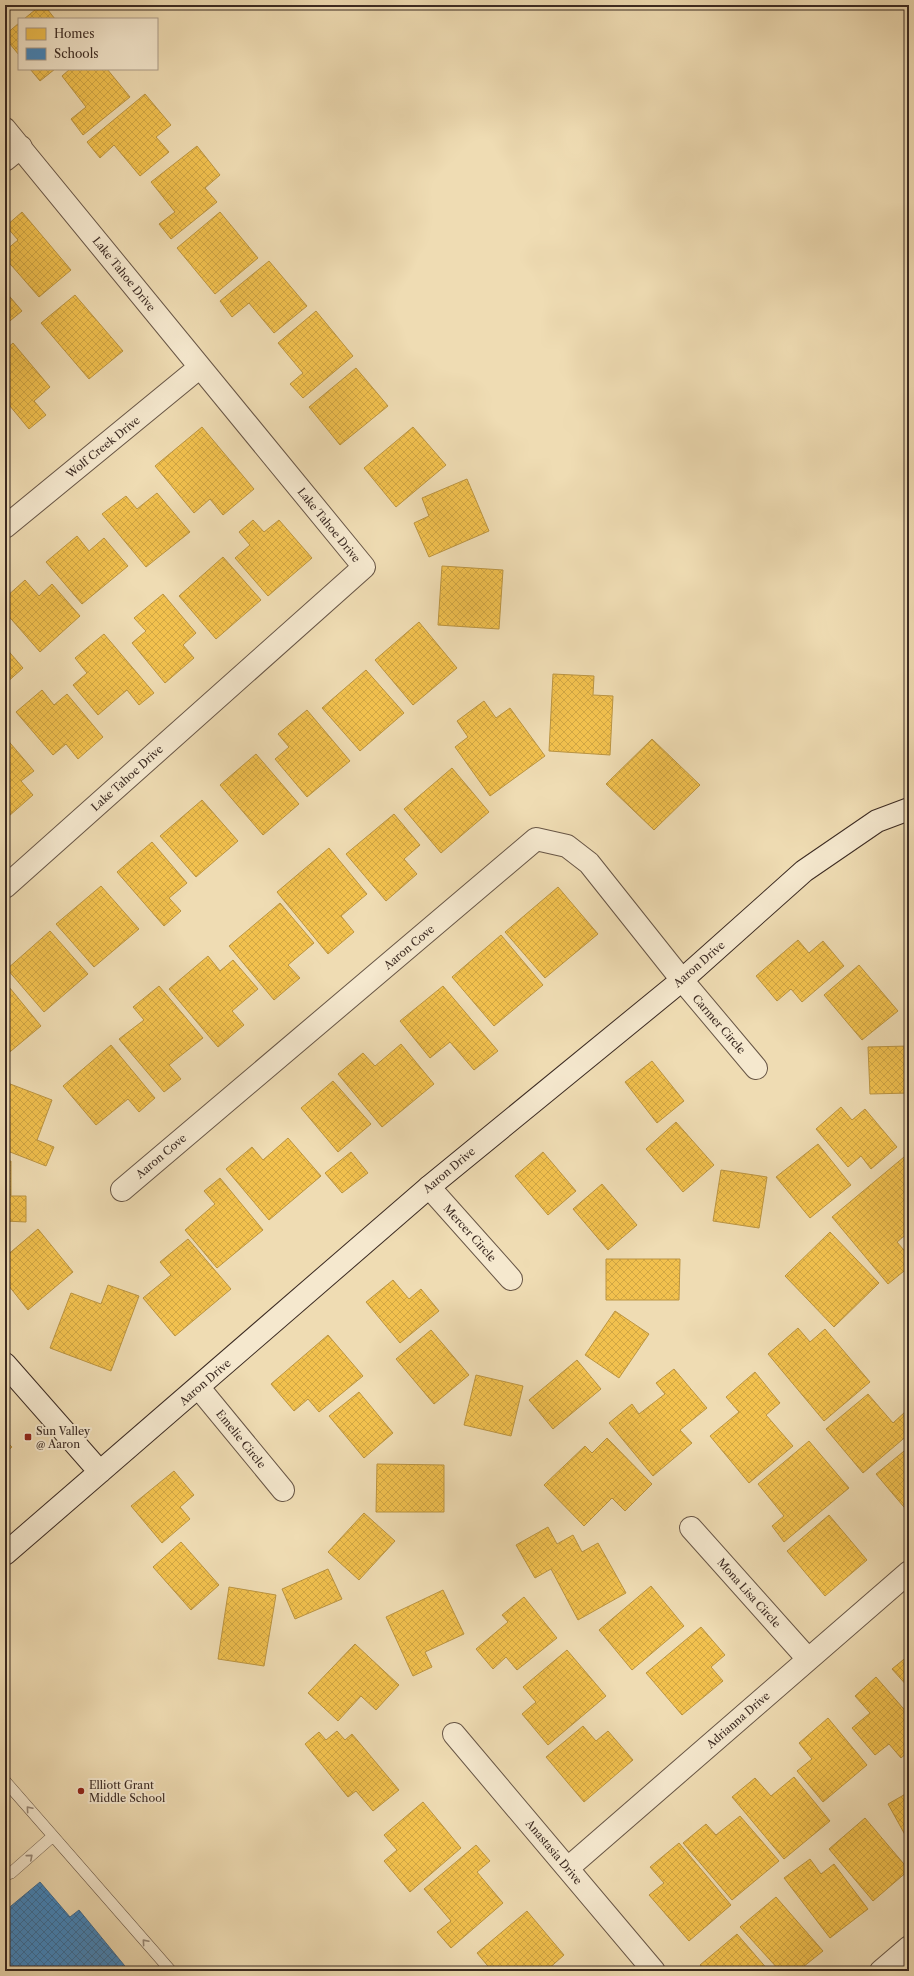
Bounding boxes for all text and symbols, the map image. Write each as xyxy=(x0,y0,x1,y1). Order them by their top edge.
legend xyxy=(18,18,158,70)
text: Homes xyxy=(54,26,94,41)
text: Schools xyxy=(54,46,99,61)
street label: Lake Tahoe Drive xyxy=(90,234,158,314)
street label: Wolf Creek Drive xyxy=(62,413,143,482)
street label: Lake Tahoe Drive xyxy=(295,485,363,565)
street label: Lake Tahoe Drive xyxy=(88,742,166,814)
street label: Aaron Cove xyxy=(380,922,437,973)
street label: Aaron Drive xyxy=(670,938,728,991)
street label: Carmer Circle xyxy=(689,991,749,1057)
street label: Aaron Cove xyxy=(132,1131,189,1182)
street label: Aaron Drive xyxy=(419,1144,478,1196)
street label: Mercer Circle xyxy=(441,1201,499,1265)
street label: Aaron Drive xyxy=(176,1356,234,1409)
street label: Emelie Circle xyxy=(213,1407,269,1471)
place label: Sun Valley @ Aaron xyxy=(36,1424,91,1451)
marker: Sun Valley @ Aaron xyxy=(23,1432,33,1442)
street label: Mona Lisa Circle xyxy=(714,1555,784,1631)
street label: Adrianna Drive xyxy=(703,1689,773,1752)
place label: Elliott Grant Middle School xyxy=(89,1778,166,1805)
marker: Elliott Grant Middle School xyxy=(76,1786,86,1796)
one-way arrow xyxy=(27,1806,34,1813)
street label: Anastasia Drive xyxy=(522,1816,585,1887)
one-way arrow xyxy=(25,1854,33,1862)
one-way arrow xyxy=(143,1939,150,1946)

